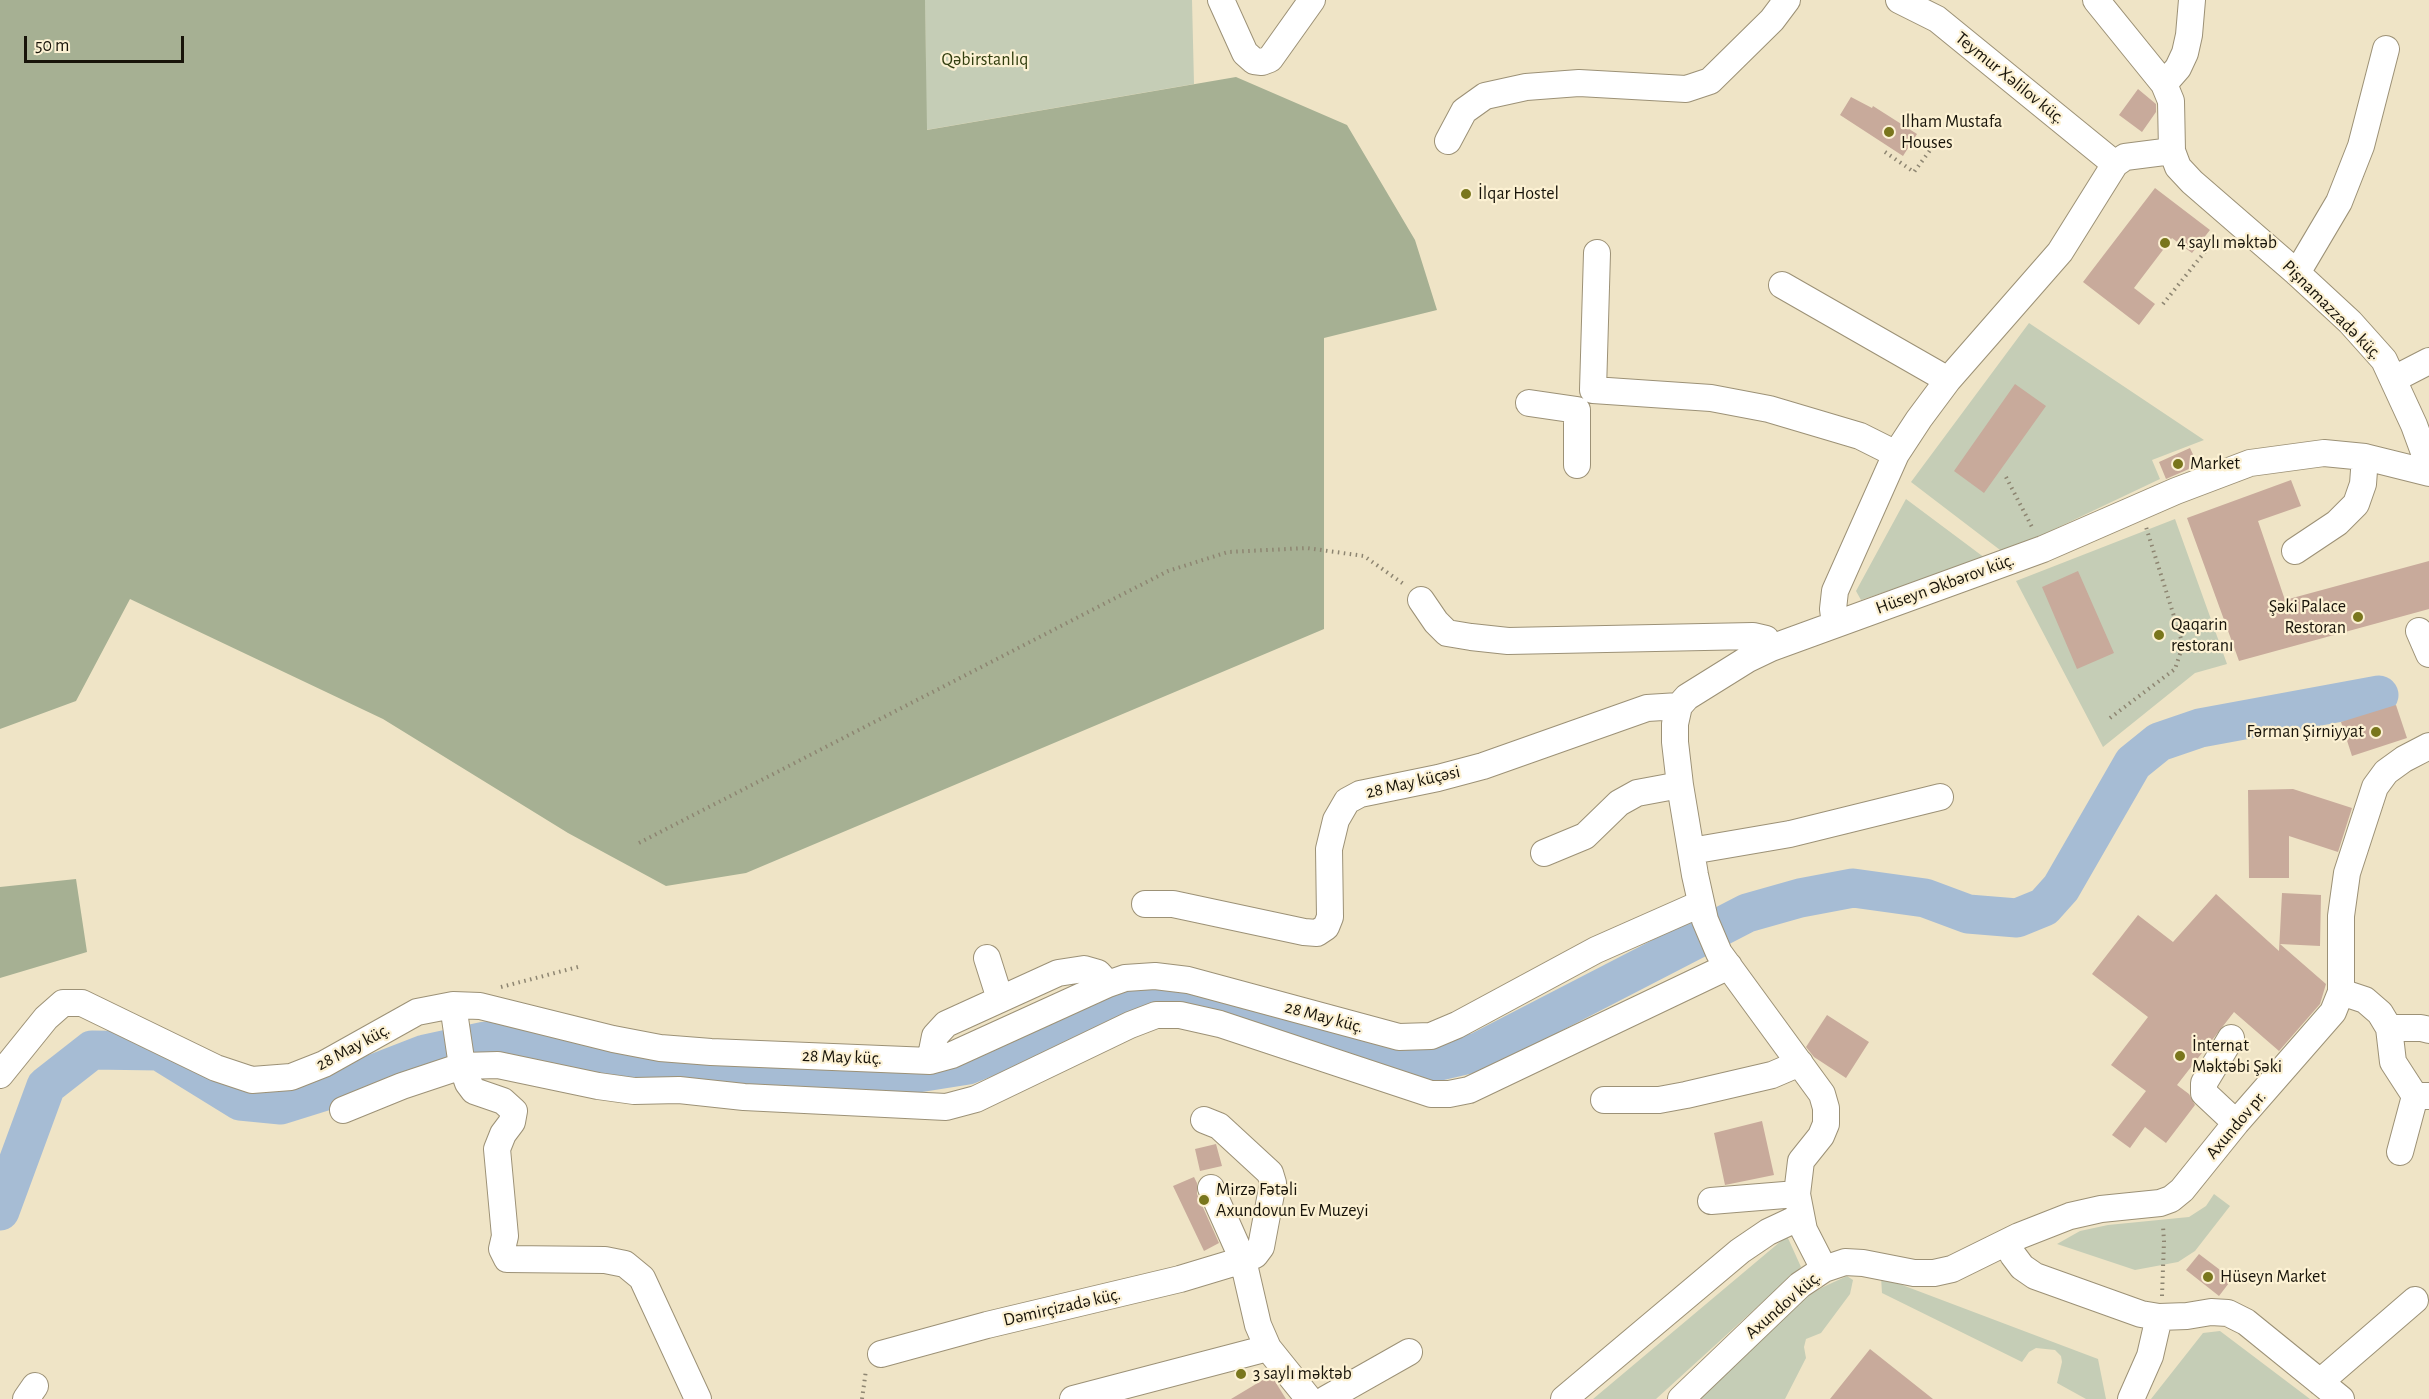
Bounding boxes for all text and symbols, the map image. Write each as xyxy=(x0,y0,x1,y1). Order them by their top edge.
scale bar xyxy=(27,24,188,62)
street label: Teymur Xəlilov küç. xyxy=(1951,27,2069,129)
text: 50 m xyxy=(35,37,69,55)
park label: Qəbirstanlıq xyxy=(941,49,1029,71)
place label: Ilham Mustafa Houses xyxy=(1901,111,2002,154)
marker: Ilham Mustafa Houses xyxy=(1882,125,1896,139)
place label: İlqar Hostel xyxy=(1478,183,1559,205)
marker: İlqar Hostel xyxy=(1459,187,1473,201)
place label: 4 saylı məktəb xyxy=(2177,232,2277,254)
marker: 4 saylı məktəb xyxy=(2158,236,2172,250)
street label: Pişnamazzadə küç. xyxy=(2278,256,2386,364)
place label: Market xyxy=(2190,453,2240,475)
marker: Market xyxy=(2171,457,2185,471)
street label: Hüseyn Əkbərov küç. xyxy=(1873,549,2017,619)
place label: Şəki Palace Restoran xyxy=(2269,596,2346,638)
marker: Şəki Palace Restoran xyxy=(2351,610,2365,624)
place label: Qaqarin restoranı xyxy=(2171,614,2233,656)
marker: Qaqarin restoranı xyxy=(2152,628,2166,642)
place label: Fərman Şirniyyat xyxy=(2247,721,2364,743)
marker: Fərman Şirniyyat xyxy=(2369,725,2383,739)
street label: 28 May küçəsi xyxy=(1364,761,1462,803)
street label: 28 May küç. xyxy=(1282,996,1366,1038)
street label: 28 May küç. xyxy=(312,1019,394,1075)
place label: İnternat Məktəbi Şəki xyxy=(2192,1035,2282,1078)
street label: 28 May küç. xyxy=(801,1045,883,1069)
marker: İnternat Məktəbi Şəki xyxy=(2173,1049,2187,1063)
street label: Axundov pr. xyxy=(2201,1086,2271,1164)
place label: Mirzə Fətəli Axundovun Ev Muzeyi xyxy=(1216,1179,1369,1222)
marker: Mirzə Fətəli Axundovun Ev Muzeyi xyxy=(1197,1193,1211,1207)
street label: Axundov küç. xyxy=(1741,1266,1825,1344)
place label: Hüseyn Market xyxy=(2220,1266,2326,1288)
marker: Hüseyn Market xyxy=(2201,1270,2215,1284)
street label: Dəmirçizadə küç. xyxy=(1001,1283,1123,1331)
place label: 3 saylı məktəb xyxy=(1253,1363,1352,1385)
marker: 3 saylı məktəb xyxy=(1234,1367,1248,1381)

